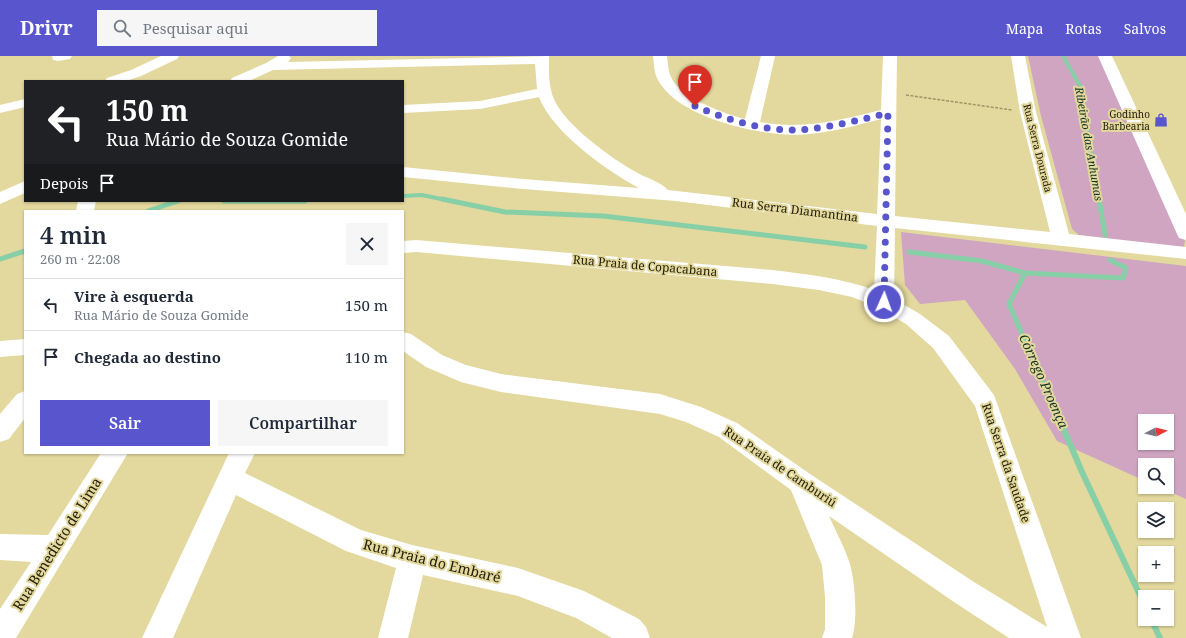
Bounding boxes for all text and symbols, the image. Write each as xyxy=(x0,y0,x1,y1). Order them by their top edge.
search box xyxy=(97,10,377,46)
text: Drivr xyxy=(20,15,73,41)
icon: search xyxy=(111,17,133,39)
text: Pesquisar aqui xyxy=(143,18,248,38)
text: Mapa xyxy=(1006,19,1043,38)
text: Rotas xyxy=(1065,19,1102,38)
text: Salvos xyxy=(1124,19,1166,38)
pin xyxy=(678,65,712,106)
icon: arrive xyxy=(684,71,706,93)
water label: Ribeirão das Anhumas xyxy=(1072,85,1107,202)
text: 150 m xyxy=(106,91,188,129)
icon: left xyxy=(40,96,92,148)
street label: Rua Serra Dourada xyxy=(1020,102,1056,194)
place label: Godinho Barbearia xyxy=(1102,107,1150,133)
shop icon: Godinho Barbearia xyxy=(1153,112,1169,128)
text: Rua Mário de Souza Gomide xyxy=(106,127,348,151)
icon: arrive xyxy=(96,172,118,194)
text: Depois xyxy=(40,173,88,193)
street label: Rua Serra Diamantina xyxy=(731,193,859,226)
text: 4 min xyxy=(40,218,107,251)
button: close xyxy=(346,223,388,265)
text: 260 m · 22:08 xyxy=(40,250,120,268)
street label: Rua Praia de Copacabana xyxy=(572,251,718,280)
position arrow xyxy=(863,281,905,323)
text: Vire à esquerda xyxy=(74,286,194,306)
icon: left xyxy=(40,294,62,316)
text: 150 m xyxy=(345,295,388,315)
text: Rua Mário de Souza Gomide xyxy=(74,306,249,324)
water label: Córrego Proença xyxy=(1015,331,1073,431)
icon: arrive xyxy=(40,346,62,368)
text: Chegada ao destino xyxy=(74,347,221,367)
text: 110 m xyxy=(345,347,388,367)
button: Sair xyxy=(40,400,210,446)
button: Compartilhar xyxy=(218,400,388,446)
street label: Rua Serra da Saudade xyxy=(978,401,1035,525)
north arrow xyxy=(1138,414,1174,450)
map controls xyxy=(1138,414,1174,626)
street label: Rua Praia de Camburiú xyxy=(720,422,840,511)
button: search xyxy=(1138,458,1174,494)
street label: Rua Benedicto de Lima xyxy=(8,474,105,614)
button: layers xyxy=(1138,502,1174,538)
street label: Rua Praia do Embaré xyxy=(361,534,503,587)
button: + xyxy=(1138,546,1174,582)
button: − xyxy=(1138,590,1174,626)

